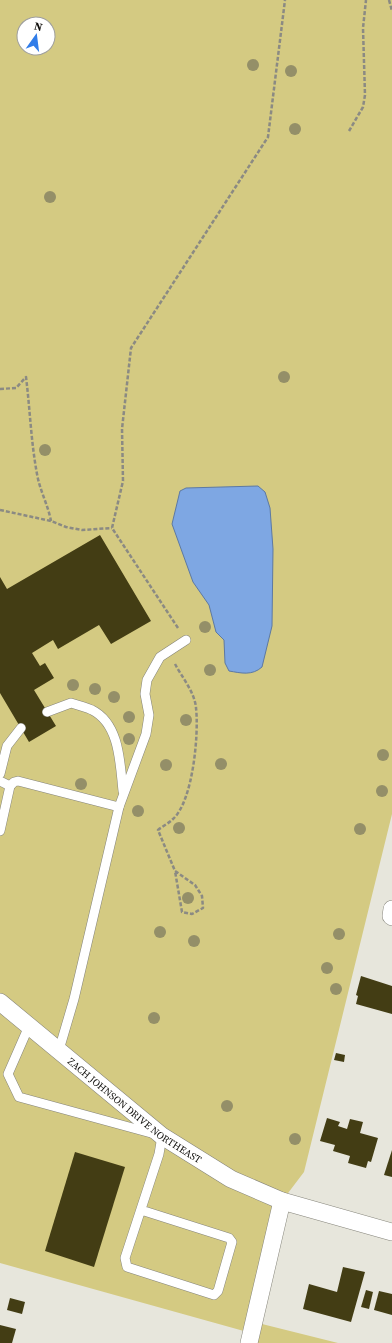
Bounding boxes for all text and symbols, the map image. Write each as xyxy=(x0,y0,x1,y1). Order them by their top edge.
north arrow xyxy=(16,16,56,56)
text: N xyxy=(33,19,44,35)
street label: ZACH JOHNSON DRIVE NORTHEAST xyxy=(65,1054,204,1166)

